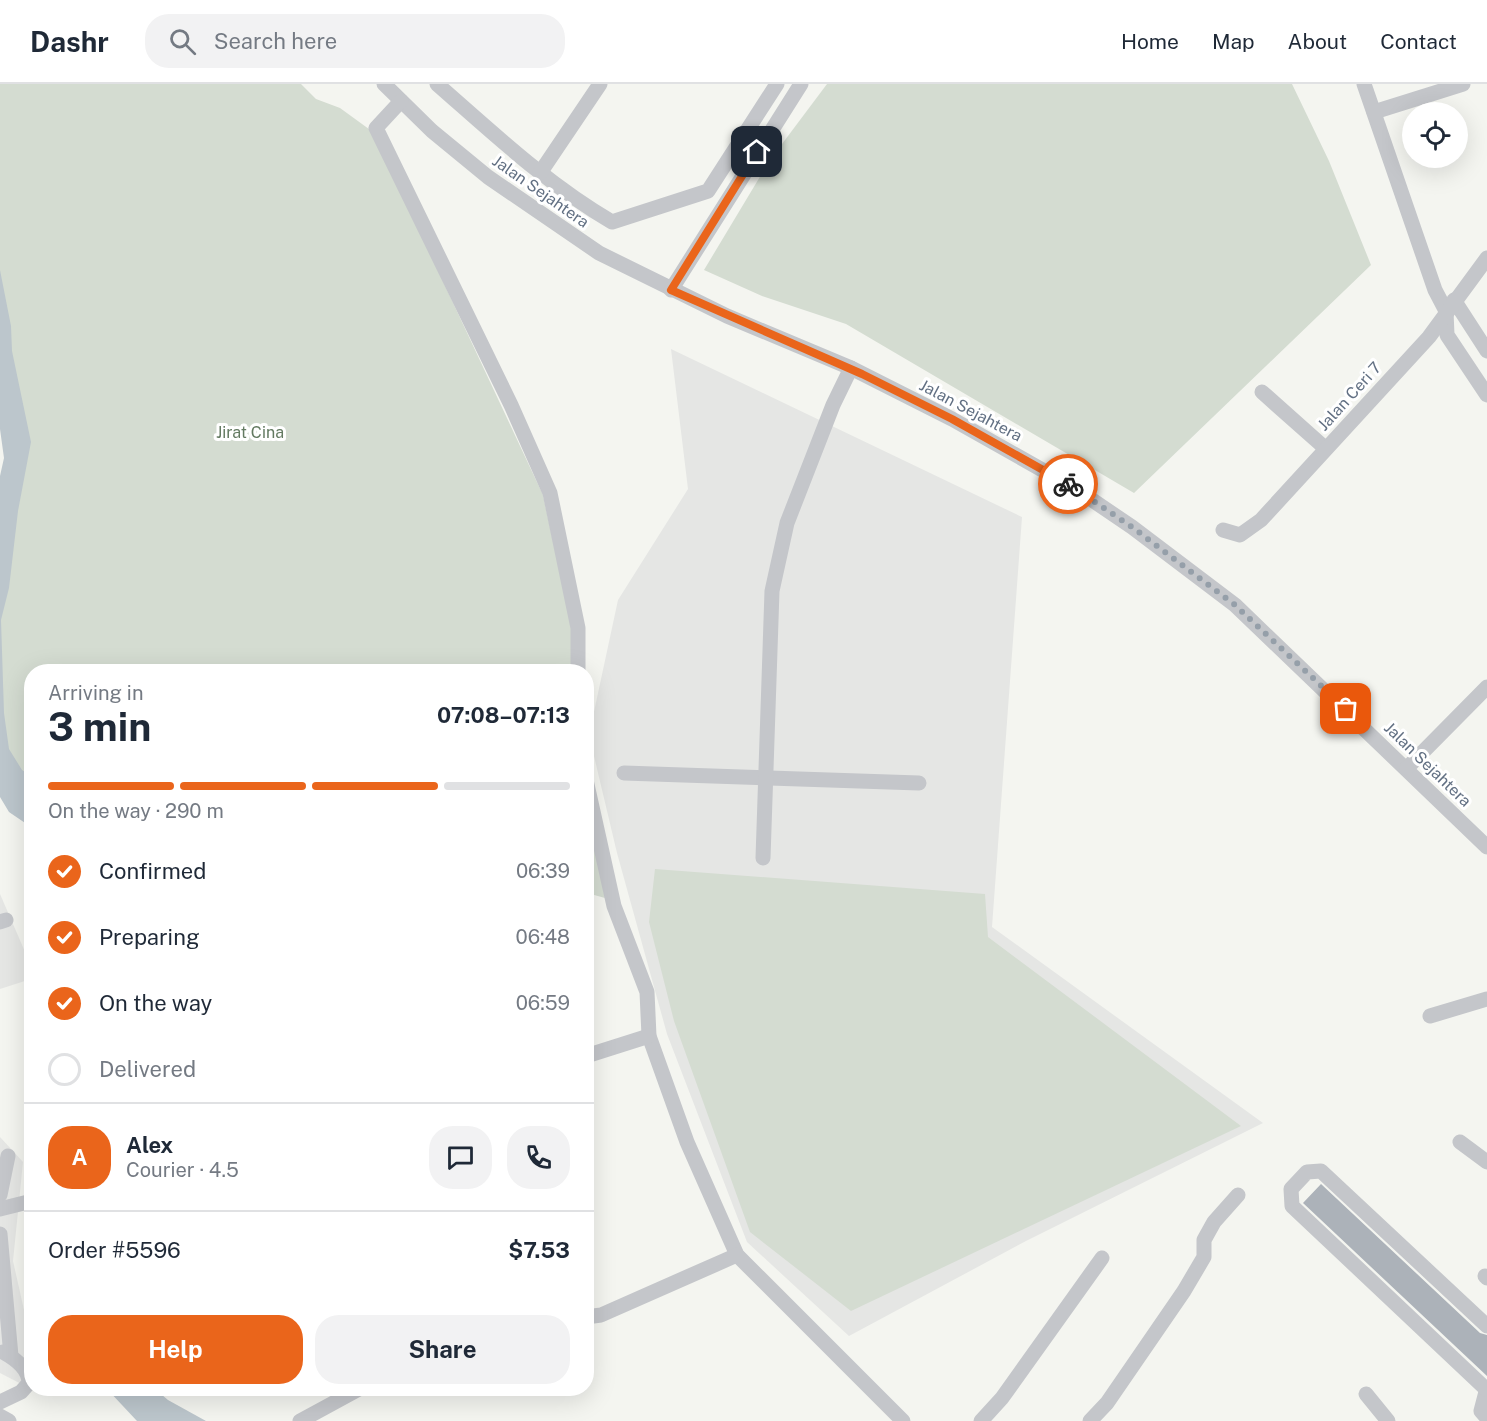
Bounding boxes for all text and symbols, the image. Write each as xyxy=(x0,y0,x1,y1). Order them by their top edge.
search box xyxy=(145,14,565,68)
text: Dashr xyxy=(30,25,109,58)
icon: search xyxy=(166,25,199,58)
text: Search here xyxy=(214,28,337,54)
text: Home xyxy=(1121,29,1179,54)
text: Map xyxy=(1212,29,1255,54)
text: About xyxy=(1288,29,1347,54)
text: Contact xyxy=(1380,29,1457,54)
map controls xyxy=(1402,102,1468,168)
button: locate xyxy=(1402,102,1468,168)
pin xyxy=(731,126,782,177)
icon: home xyxy=(740,135,773,168)
street label: Jalan Sejahtera xyxy=(489,151,593,232)
street label: Jalan Ceri 7 xyxy=(1314,358,1385,434)
street label: Jalan Sejahtera xyxy=(916,375,1025,445)
park label: Jirat Cina xyxy=(216,423,284,442)
courier xyxy=(1038,454,1098,514)
icon: bike xyxy=(1052,468,1085,501)
text: Arriving in xyxy=(48,681,143,705)
pin xyxy=(1320,683,1371,734)
icon: bag xyxy=(1329,692,1362,725)
text: 07:08–07:13 xyxy=(437,702,570,728)
text: 3 min xyxy=(48,704,151,750)
street label: Jalan Sejahtera xyxy=(1380,718,1475,811)
text: On the way · 290 m xyxy=(48,799,224,823)
icon: check xyxy=(48,855,81,888)
text: Confirmed xyxy=(99,858,206,884)
text: 06:39 xyxy=(516,859,570,883)
icon: check xyxy=(48,921,81,954)
text: Preparing xyxy=(99,924,200,950)
text: 06:48 xyxy=(516,925,570,949)
icon: check xyxy=(48,987,81,1020)
text: On the way xyxy=(99,990,212,1016)
text: 06:59 xyxy=(516,991,570,1015)
text: Delivered xyxy=(99,1056,196,1082)
button: chat xyxy=(429,1126,492,1189)
button: phone xyxy=(507,1126,570,1189)
text: Alex xyxy=(126,1132,173,1158)
text: A xyxy=(72,1144,87,1170)
text: Courier · 4.5 xyxy=(126,1158,239,1182)
text: Order #5596 xyxy=(48,1237,181,1263)
text: $7.53 xyxy=(508,1237,570,1263)
button: Help xyxy=(48,1315,303,1384)
button: Share xyxy=(315,1315,570,1384)

